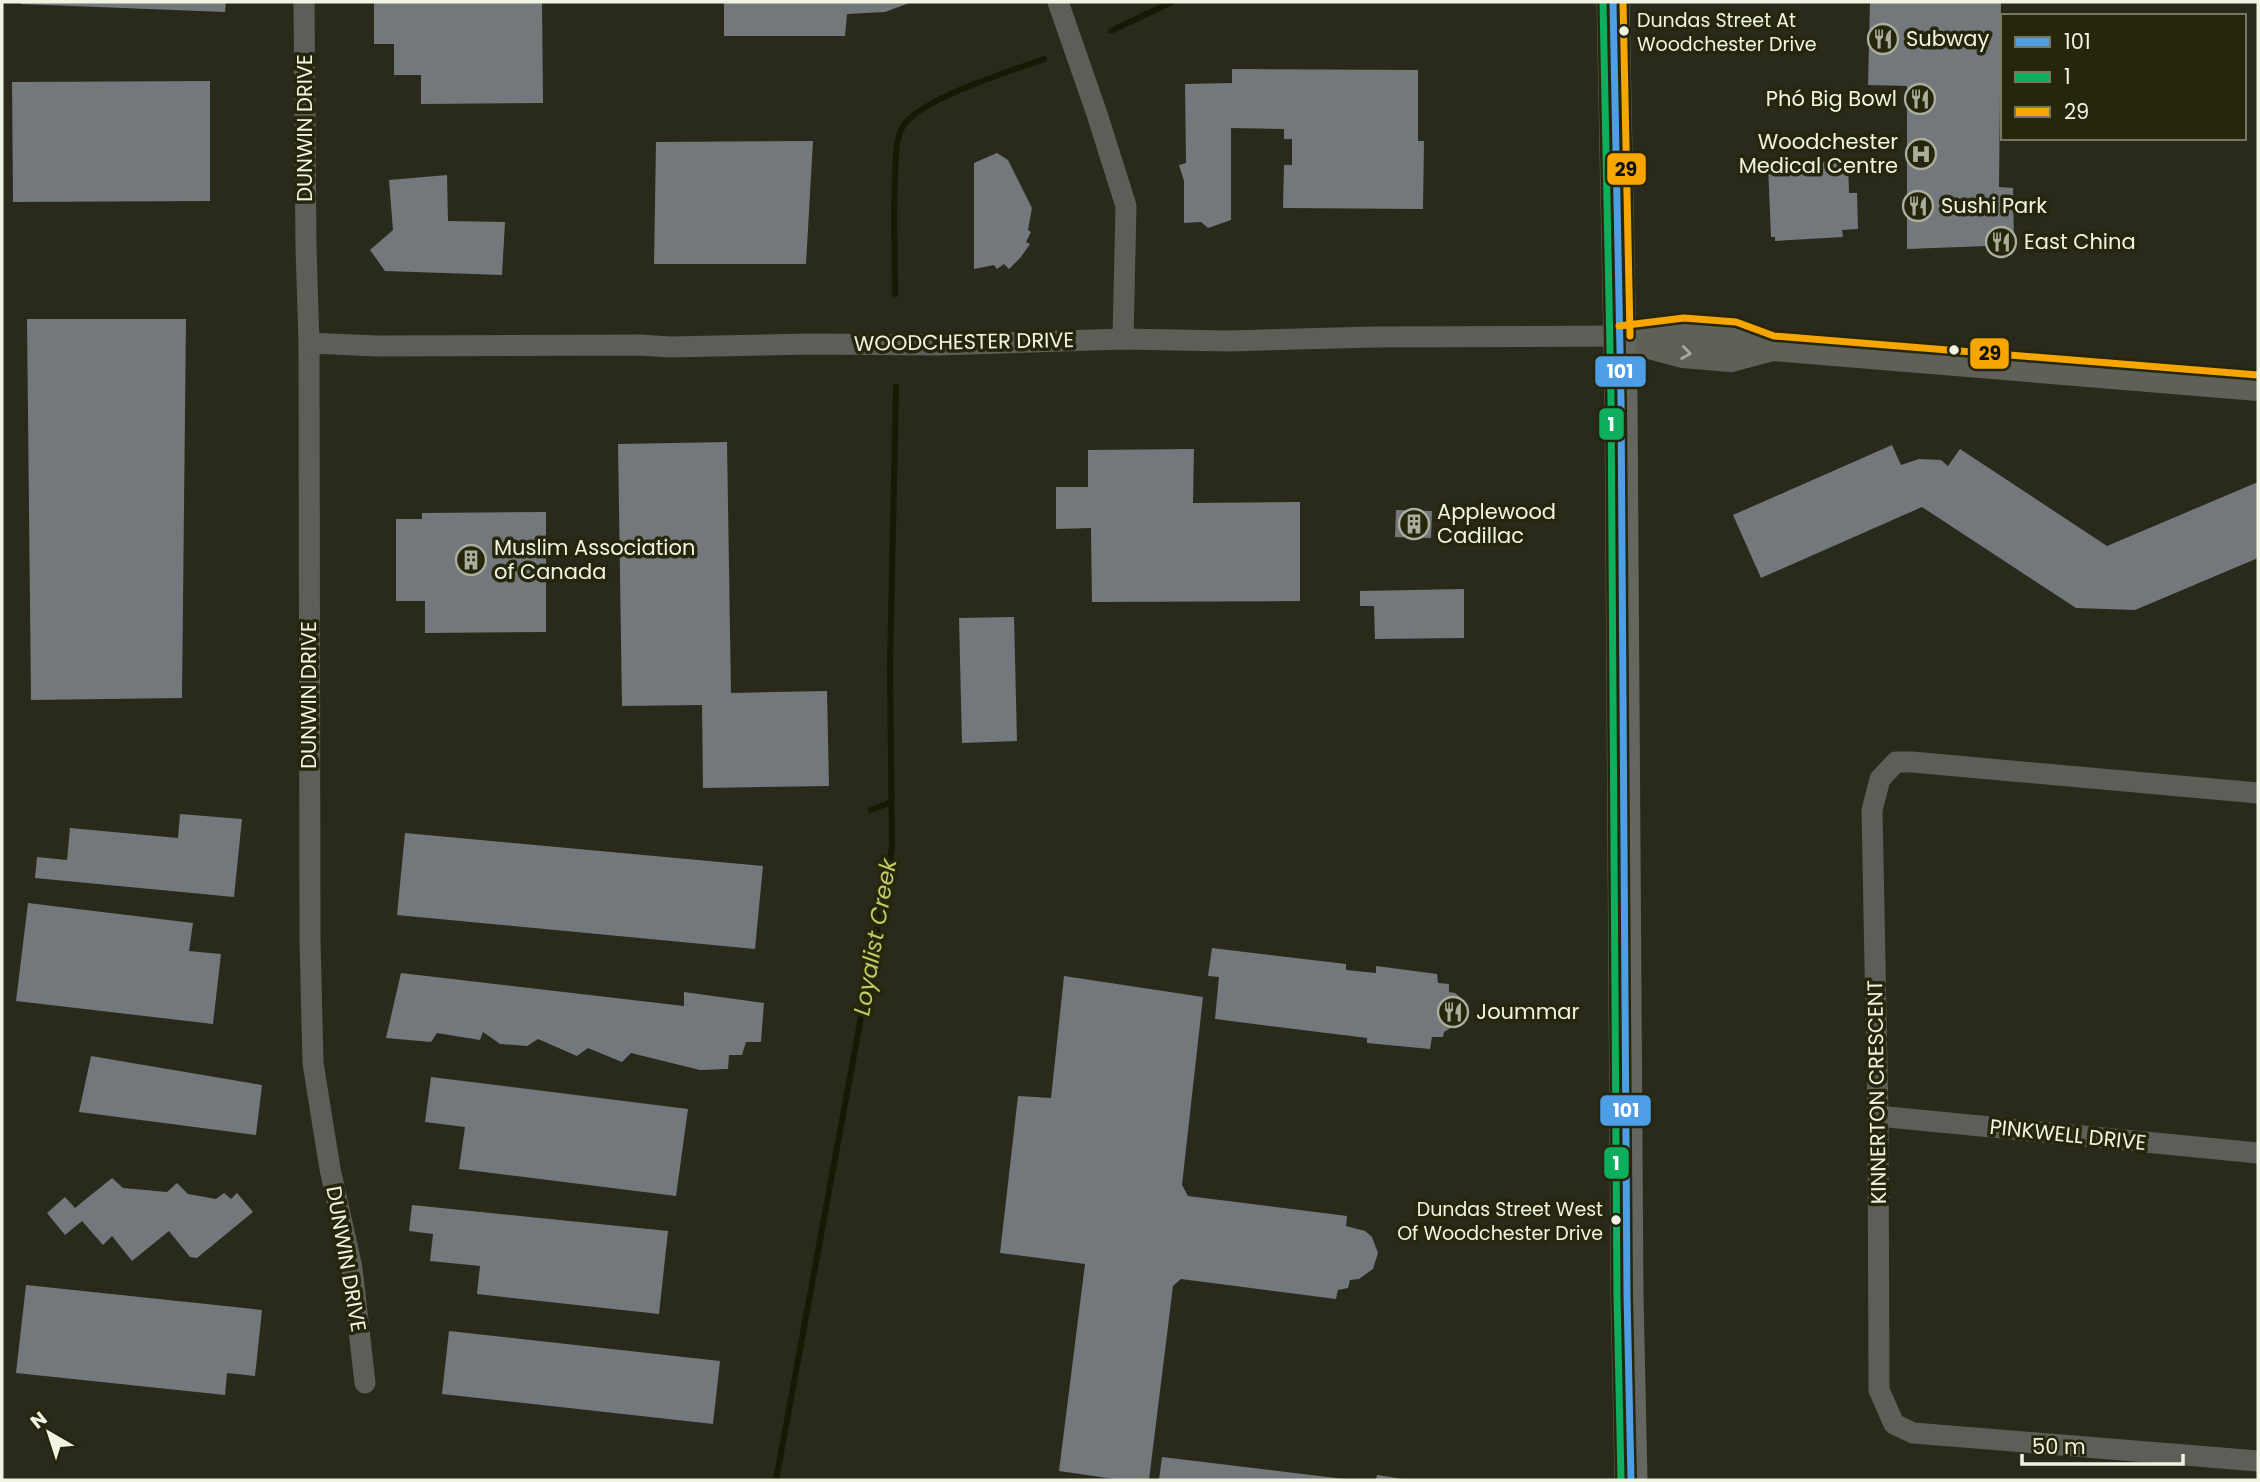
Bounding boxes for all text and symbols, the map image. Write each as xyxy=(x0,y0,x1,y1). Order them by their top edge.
place label: Dundas Street At Woodchester Drive xyxy=(1637,7,1817,58)
legend xyxy=(2001,14,2246,140)
restaurant icon: Subway xyxy=(1866,22,1900,56)
marker: Dundas Street At Woodchester Drive xyxy=(1617,24,1631,38)
place label: Subway xyxy=(1906,24,1989,53)
text: 101 xyxy=(2064,27,2091,56)
street label: DUNWIN DRIVE xyxy=(290,54,319,202)
text: 1 xyxy=(2064,62,2071,91)
restaurant icon: Phó Big Bowl xyxy=(1903,82,1937,116)
place label: Phó Big Bowl xyxy=(1766,84,1897,113)
text: 29 xyxy=(2064,97,2089,126)
place label: Woodchester Medical Centre xyxy=(1739,127,1898,180)
hospital icon: Woodchester Medical Centre xyxy=(1904,137,1938,171)
line badge: 29 xyxy=(1606,152,1647,186)
text: 29 xyxy=(1615,156,1637,183)
restaurant icon: Sushi Park xyxy=(1901,189,1935,223)
place label: Sushi Park xyxy=(1941,191,2047,220)
restaurant icon: East China xyxy=(1984,225,2018,259)
place label: East China xyxy=(2024,227,2136,256)
street label: WOODCHESTER DRIVE xyxy=(854,325,1074,358)
line badge: 29 xyxy=(1969,337,2010,370)
text: 29 xyxy=(1979,340,2001,367)
unlabelled marker xyxy=(1947,343,1961,357)
one-way arrow xyxy=(1680,345,1692,360)
line badge: 101 xyxy=(1594,355,1647,388)
text: 101 xyxy=(1607,358,1633,385)
line badge: 1 xyxy=(1598,407,1625,441)
text: 1 xyxy=(1607,411,1615,438)
place label: Applewood Cadillac xyxy=(1437,497,1556,550)
building icon: Applewood Cadillac xyxy=(1397,507,1431,541)
place label: Muslim Association of Canada xyxy=(494,533,695,586)
building icon: Muslim Association of Canada xyxy=(454,543,488,577)
street label: DUNWIN DRIVE xyxy=(294,621,323,769)
water label: Loyalist Creek xyxy=(845,855,905,1018)
street label: KINNERTON CRESCENT xyxy=(1860,980,1893,1204)
restaurant icon: Joummar xyxy=(1436,995,1470,1029)
place label: Joummar xyxy=(1476,997,1579,1026)
line badge: 101 xyxy=(1599,1094,1652,1127)
text: 101 xyxy=(1613,1097,1639,1124)
street label: PINKWELL DRIVE xyxy=(1988,1112,2148,1157)
line badge: 1 xyxy=(1603,1146,1630,1180)
text: 1 xyxy=(1612,1150,1620,1177)
street label: DUNWIN DRIVE xyxy=(319,1184,374,1334)
place label: Dundas Street West Of Woodchester Drive xyxy=(1397,1196,1603,1247)
marker: Dundas Street West Of Woodchester Drive xyxy=(1609,1213,1623,1227)
north arrow xyxy=(14,1398,84,1468)
text: N xyxy=(25,1405,53,1435)
scale bar xyxy=(2022,1422,2183,1466)
text: 50 m xyxy=(2032,1432,2086,1461)

